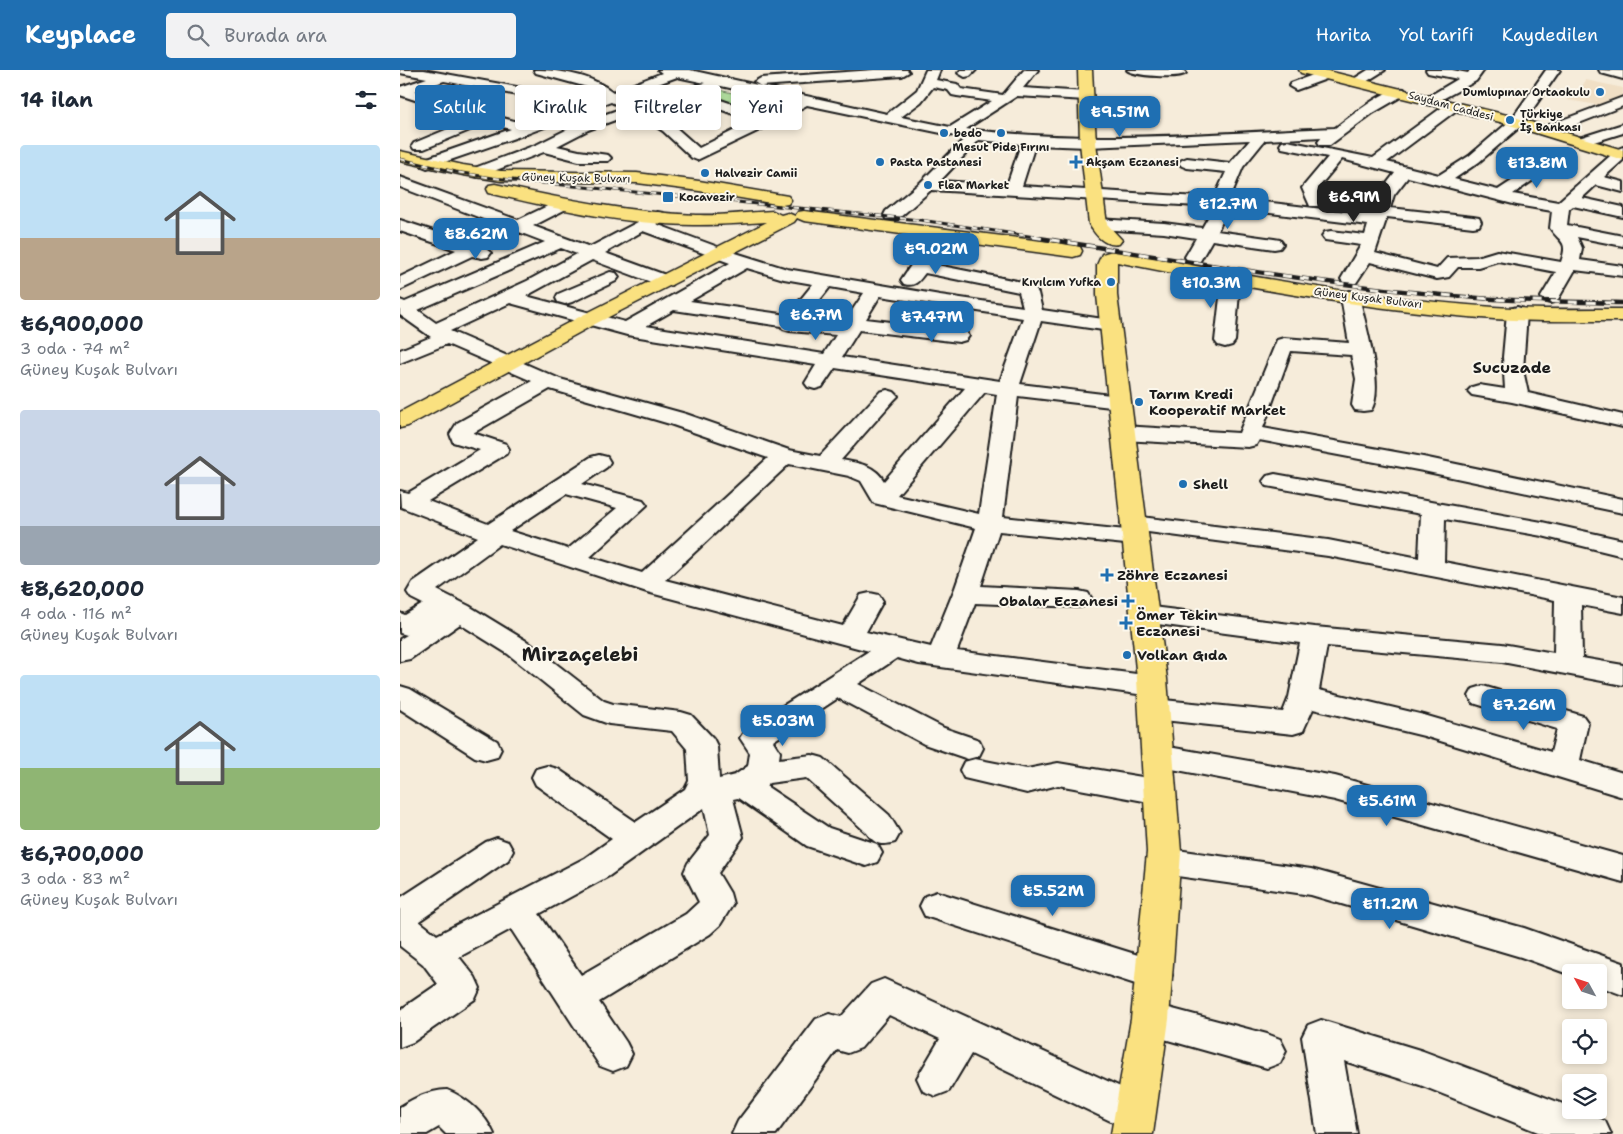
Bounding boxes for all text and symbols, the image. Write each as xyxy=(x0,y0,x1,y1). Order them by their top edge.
search box xyxy=(166,13,516,58)
text: Keyplace xyxy=(25,19,136,51)
icon: search xyxy=(184,21,212,49)
text: Burada ara xyxy=(224,23,327,48)
text: Harita xyxy=(1316,23,1371,47)
text: Yol tarifi xyxy=(1399,23,1474,47)
text: Kaydedilen xyxy=(1502,23,1598,47)
chip: Satılık xyxy=(415,85,505,130)
chip: Kiralık xyxy=(515,85,606,130)
chip: Filtreler xyxy=(616,85,721,130)
chip: Yeni xyxy=(731,85,802,130)
place label: Dumlupınar Ortaokulu xyxy=(1463,85,1590,100)
text: 14 ilan xyxy=(20,86,93,114)
icon: filters xyxy=(352,86,380,114)
marker: Dumlupınar Ortaokulu xyxy=(1594,86,1606,98)
street label: Saydam Caddesi xyxy=(1407,87,1495,125)
pin: ₺9.51M xyxy=(1079,96,1161,138)
text: ₺9.51M xyxy=(1090,101,1150,122)
place label: Türkiye İş Bankası xyxy=(1520,107,1581,135)
marker: Türkiye İş Bankası xyxy=(1504,114,1516,126)
place label: bedo xyxy=(954,126,982,141)
marker: bedo xyxy=(938,127,950,139)
marker: Mesut Pide Fırını xyxy=(995,127,1007,139)
place label: Mesut Pide Fırını xyxy=(953,140,1049,155)
pin: ₺13.8M xyxy=(1496,146,1578,189)
text: ₺13.8M xyxy=(1507,152,1567,173)
place label: Pasta Pastanesi xyxy=(890,155,982,170)
place label: Akşam Eczanesi xyxy=(1086,155,1179,170)
marker: Pasta Pastanesi xyxy=(874,156,886,168)
marker: Akşam Eczanesi xyxy=(1070,156,1082,168)
place label: Halvezir Camii xyxy=(715,166,797,181)
marker: Halvezir Camii xyxy=(699,167,711,179)
street label: Güney Kuşak Bulvarı xyxy=(522,170,630,186)
icon: home xyxy=(155,178,245,268)
place label: Flea Market xyxy=(938,178,1010,193)
marker: Flea Market xyxy=(922,179,934,191)
pin: ₺6.9M xyxy=(1319,180,1389,223)
text: ₺6.9M xyxy=(1328,186,1380,207)
pin: ₺12.7M xyxy=(1187,188,1269,230)
marker: Kocavezir xyxy=(661,190,675,204)
place label: Kocavezir xyxy=(679,190,735,205)
text: ₺12.7M xyxy=(1199,193,1257,214)
pin: ₺8.62M xyxy=(435,218,517,260)
text: ₺8.62M xyxy=(444,223,508,244)
pin: ₺9.02M xyxy=(895,232,977,275)
text: ₺9.02M xyxy=(904,238,968,259)
pin: ₺10.3M xyxy=(1170,266,1252,309)
text: ₺10.3M xyxy=(1181,272,1241,293)
place label: Kıvılcım Yufka xyxy=(1022,275,1101,290)
marker: Kıvılcım Yufka xyxy=(1105,276,1117,288)
street label: Güney Kuşak Bulvarı xyxy=(1313,284,1423,312)
pin: ₺6.7M xyxy=(781,298,851,341)
pin: ₺7.47M xyxy=(891,300,973,343)
text: ₺6.7M xyxy=(790,304,842,325)
text: ₺7.47M xyxy=(901,306,963,327)
text: ₺6,900,000 xyxy=(20,310,144,338)
text: 3 oda · 74 m² xyxy=(20,338,130,359)
district label: Sucuzade xyxy=(1473,357,1552,378)
text: Güney Kuşak Bulvarı xyxy=(20,359,178,380)
place label: Tarım Kredi Kooperatif Market xyxy=(1149,385,1286,419)
marker: Tarım Kredi Kooperatif Market xyxy=(1133,396,1145,408)
icon: home xyxy=(155,443,245,533)
place label: Shell xyxy=(1193,475,1228,493)
marker: Shell xyxy=(1177,478,1189,490)
place label: Zöhre Eczanesi xyxy=(1117,566,1228,584)
marker: Zöhre Eczanesi xyxy=(1101,569,1113,581)
text: ₺8,620,000 xyxy=(20,575,145,603)
place label: Obalar Eczanesi xyxy=(999,592,1118,610)
marker: Obalar Eczanesi xyxy=(1122,595,1134,607)
text: 4 oda · 116 m² xyxy=(20,603,132,624)
place label: Ömer Tekin Eczanesi xyxy=(1136,606,1218,640)
marker: Ömer Tekin Eczanesi xyxy=(1120,617,1132,629)
text: Güney Kuşak Bulvarı xyxy=(20,624,178,645)
district label: Mirzaçelebi xyxy=(522,642,638,667)
place label: Volkan Gıda xyxy=(1137,646,1228,664)
marker: Volkan Gıda xyxy=(1121,649,1133,661)
pin: ₺7.26M xyxy=(1483,688,1565,731)
text: ₺7.26M xyxy=(1492,694,1556,715)
pin: ₺5.03M xyxy=(742,704,824,747)
icon: home xyxy=(155,708,245,798)
text: ₺5.03M xyxy=(751,710,815,731)
pin: ₺5.61M xyxy=(1346,784,1428,827)
text: ₺5.61M xyxy=(1358,790,1416,811)
text: ₺6,700,000 xyxy=(20,840,144,868)
text: 3 oda · 83 m² xyxy=(20,868,130,889)
pin: ₺5.52M xyxy=(1012,874,1094,917)
text: ₺5.52M xyxy=(1022,880,1084,901)
pin: ₺11.2M xyxy=(1349,888,1431,930)
text: Güney Kuşak Bulvarı xyxy=(20,889,178,910)
text: ₺11.2M xyxy=(1362,893,1418,914)
north arrow xyxy=(1562,964,1608,1009)
map controls xyxy=(1562,964,1607,1119)
button: locate xyxy=(1562,1019,1607,1064)
button: layers xyxy=(1562,1074,1607,1119)

